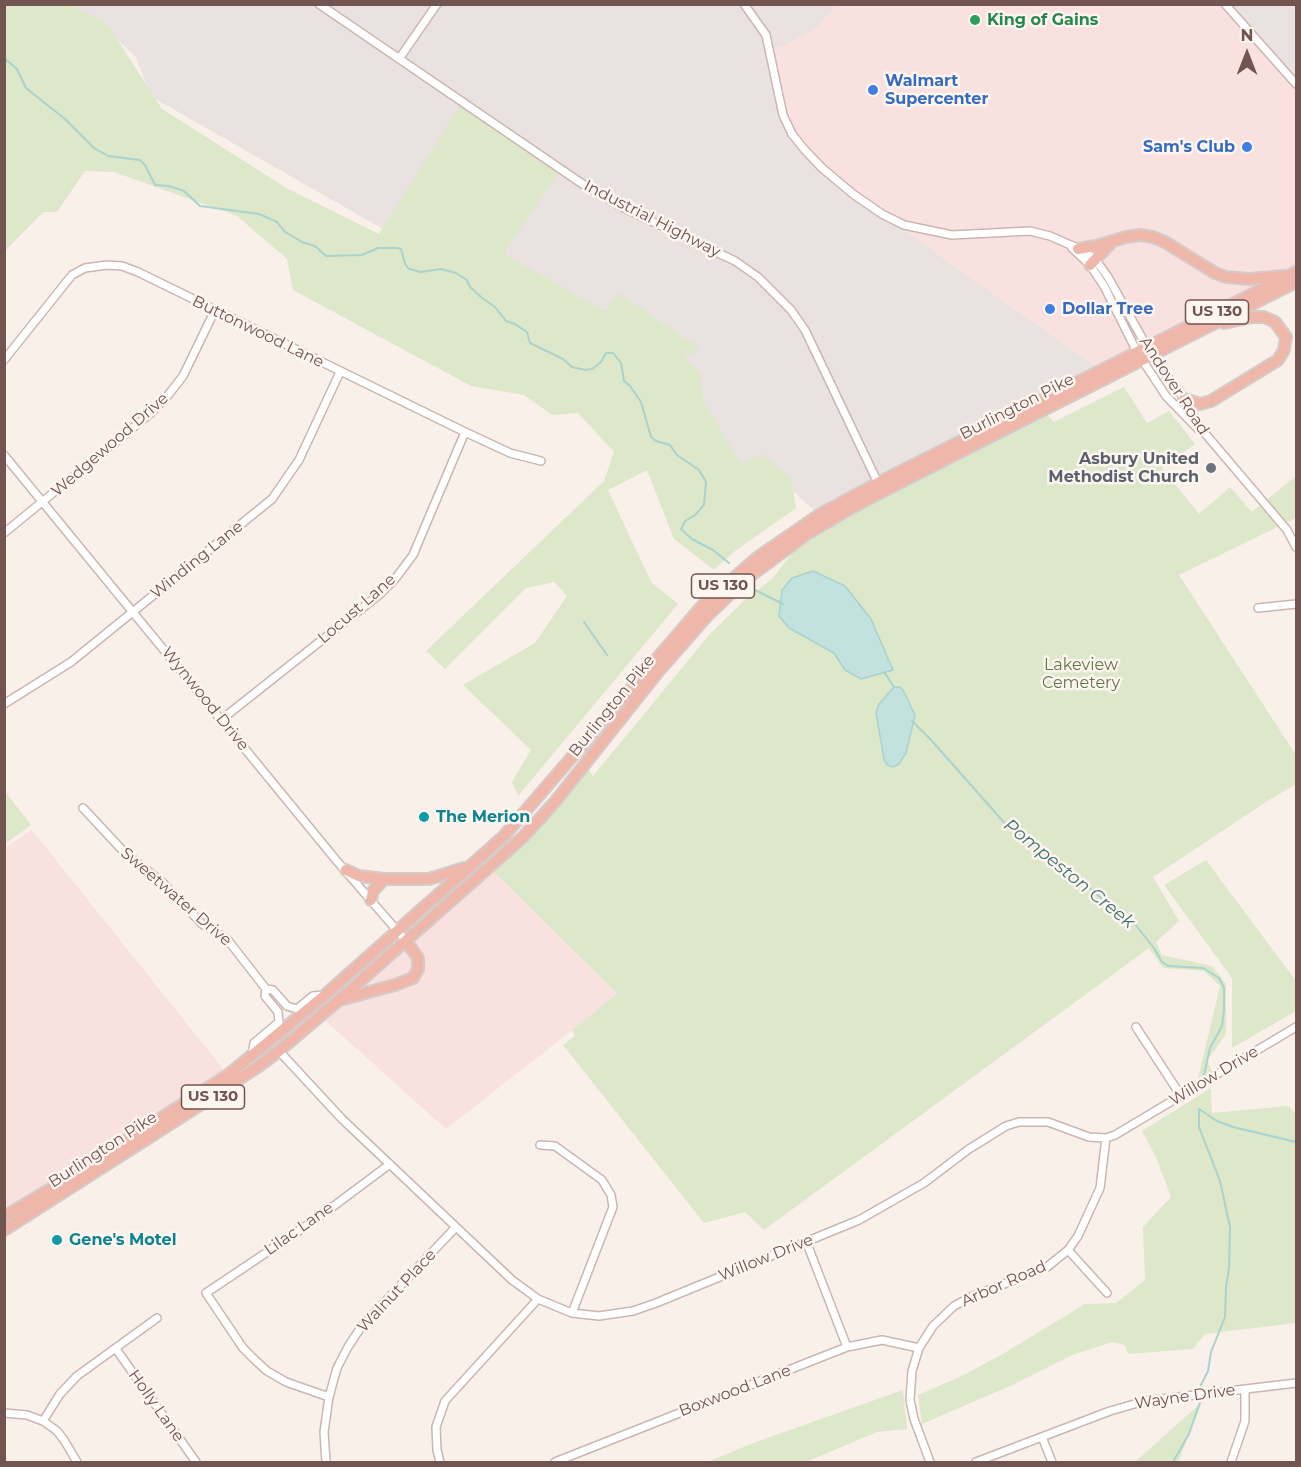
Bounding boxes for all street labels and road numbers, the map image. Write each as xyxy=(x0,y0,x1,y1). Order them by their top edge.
street label: Industrial Highway xyxy=(581,176,723,262)
street label: Buttonwood Lane xyxy=(189,292,327,372)
road number: US 130 xyxy=(1186,300,1248,324)
street label: Andover Road xyxy=(1135,333,1213,439)
street label: Burlington Pike xyxy=(957,370,1077,444)
street label: Wedgewood Drive xyxy=(48,389,172,501)
street label: Winding Lane xyxy=(147,517,247,603)
street label: Locust Lane xyxy=(314,570,400,648)
road number: US 130 xyxy=(692,574,754,598)
street label: Wynwood Drive xyxy=(157,643,253,755)
street label: Burlington Pike xyxy=(565,651,659,761)
street label: Sweetwater Drive xyxy=(117,844,235,950)
street label: Willow Drive xyxy=(1166,1042,1262,1110)
road number: US 130 xyxy=(182,1085,244,1109)
street label: Burlington Pike xyxy=(45,1108,161,1192)
street label: Lilac Lane xyxy=(261,1198,337,1260)
street label: Willow Drive xyxy=(716,1230,816,1286)
street label: Walnut Place xyxy=(354,1245,440,1337)
street label: Arbor Road xyxy=(958,1257,1050,1311)
street label: Boxwood Lane xyxy=(676,1361,794,1421)
street label: Holly Lane xyxy=(124,1366,188,1446)
street label: Wayne Drive xyxy=(1134,1380,1236,1414)

